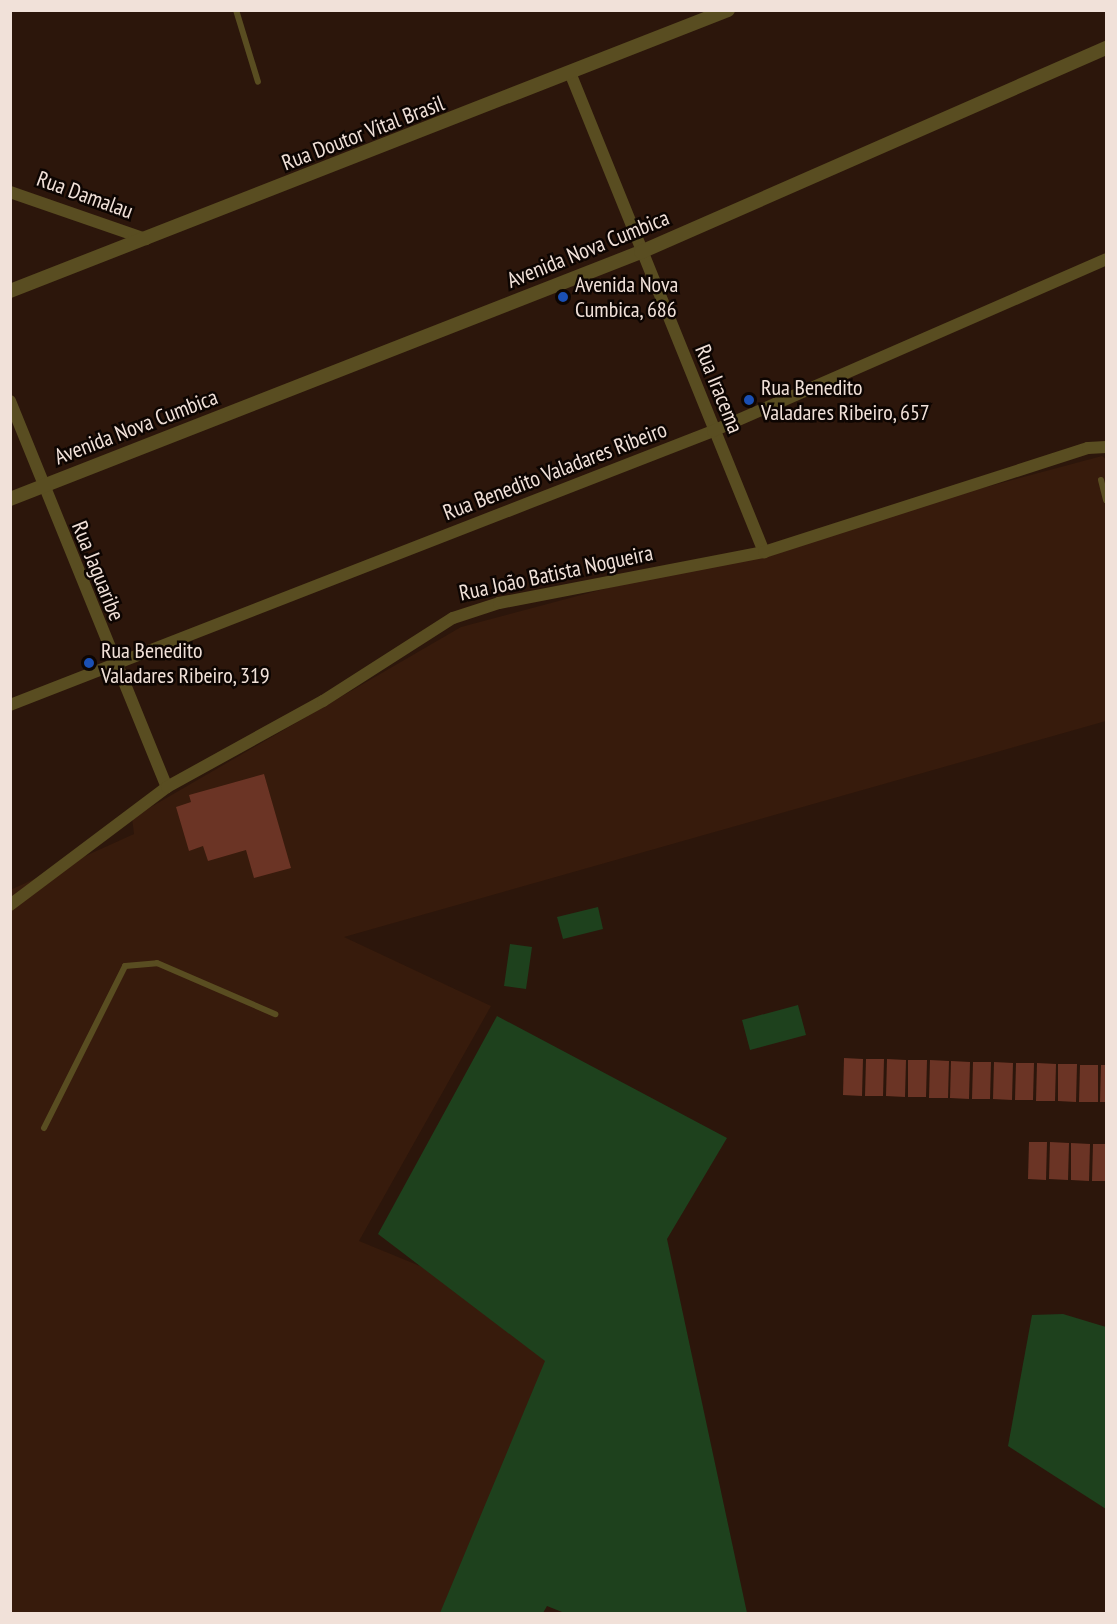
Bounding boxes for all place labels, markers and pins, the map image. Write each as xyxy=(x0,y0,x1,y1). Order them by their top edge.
place label: Avenida Nova Cumbica, 686 xyxy=(575,271,678,322)
marker: Avenida Nova Cumbica, 686 xyxy=(556,290,570,304)
place label: Rua Benedito Valadares Ribeiro, 657 xyxy=(761,374,931,426)
marker: Rua Benedito Valadares Ribeiro, 657 xyxy=(742,393,756,407)
place label: Rua Benedito Valadares Ribeiro, 319 xyxy=(101,637,271,688)
marker: Rua Benedito Valadares Ribeiro, 319 xyxy=(82,656,96,670)

